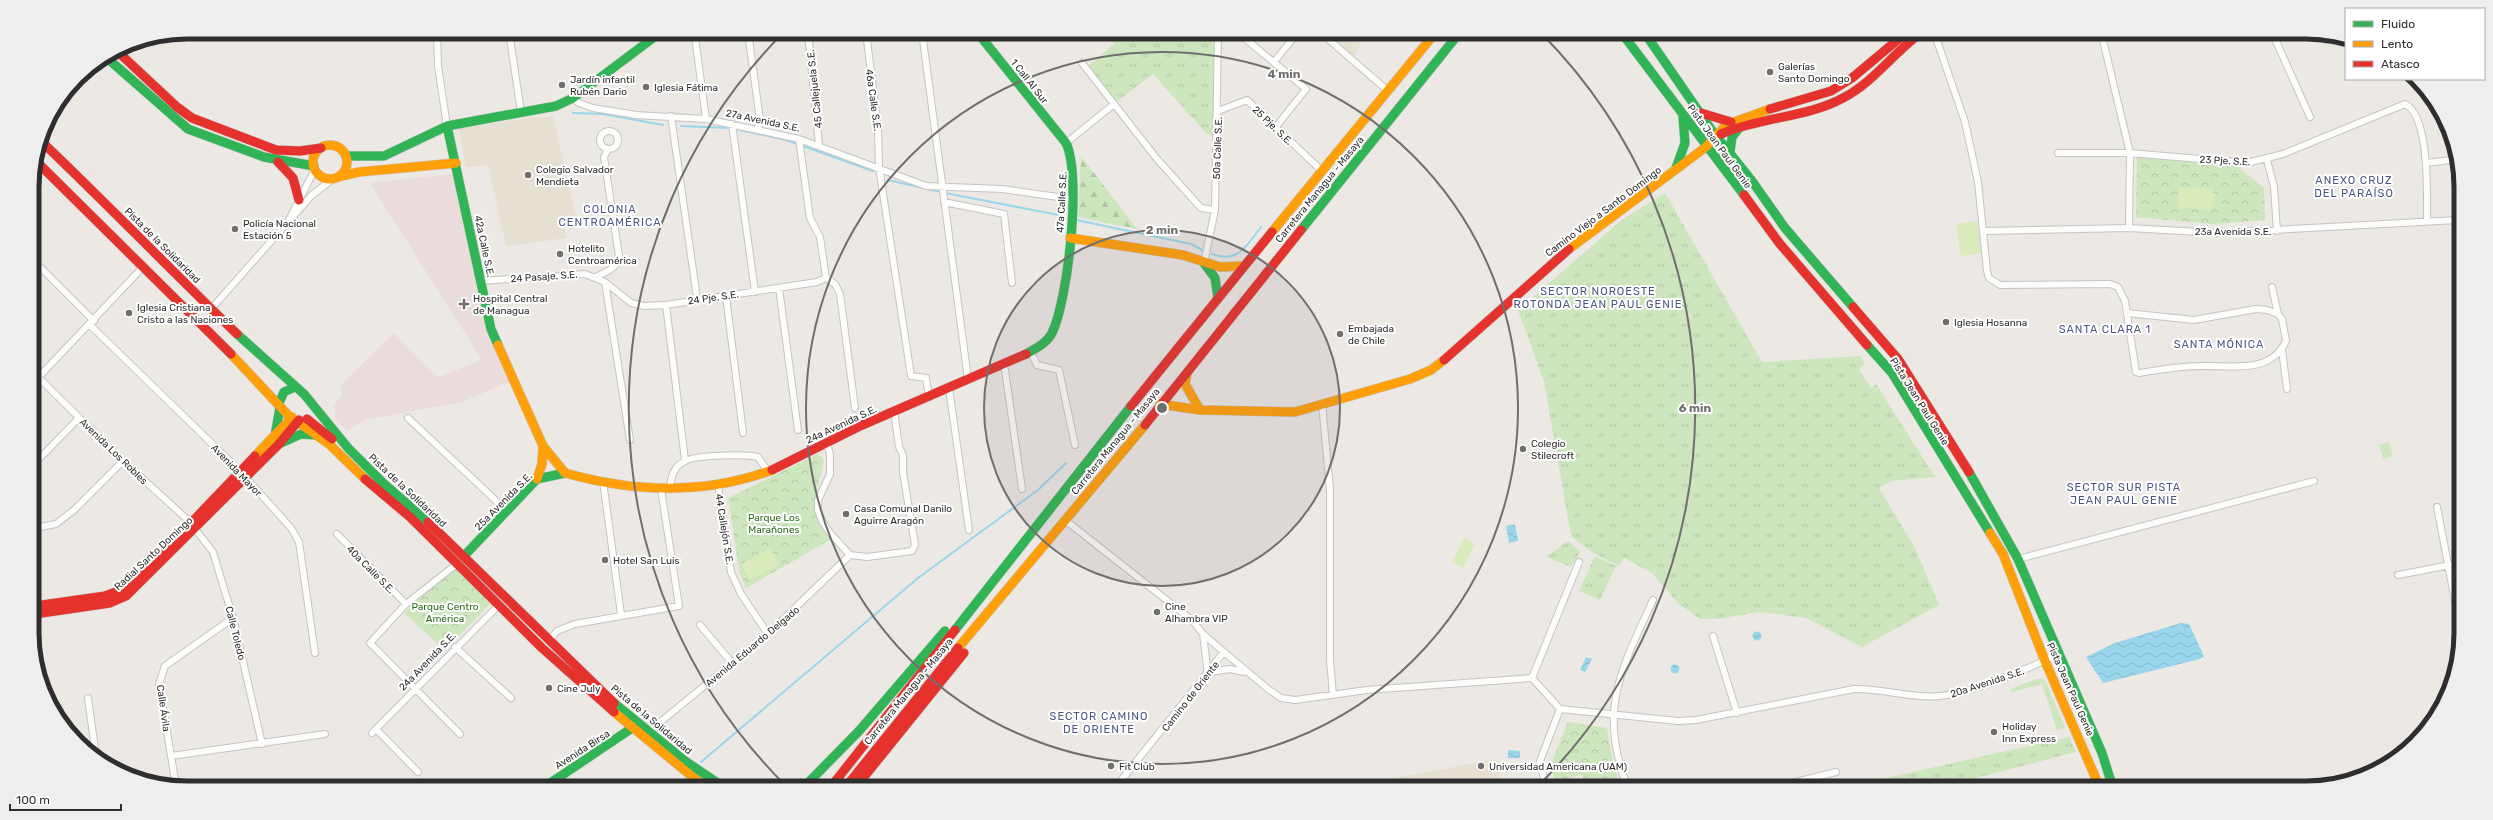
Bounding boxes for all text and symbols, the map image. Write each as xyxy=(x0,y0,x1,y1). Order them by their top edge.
legend xyxy=(2345,8,2485,80)
text: Fluido xyxy=(2381,17,2415,31)
text: Lento xyxy=(2381,37,2413,51)
street label: 45 Callejuela S.E. xyxy=(805,49,825,129)
street label: 1 Call Al Sur xyxy=(1008,57,1051,107)
text: Atasco xyxy=(2381,57,2420,71)
place label: Galerías Santo Domingo xyxy=(1778,61,1850,85)
text: 4 min xyxy=(1268,67,1301,81)
marker: Galerías Santo Domingo xyxy=(1765,67,1775,77)
street label: 46a Calle S.E. xyxy=(863,68,883,132)
place label: Jardín infantil Rubén Dario xyxy=(570,74,635,98)
marker: Jardín infantil Rubén Dario xyxy=(557,80,567,90)
marker: Iglesia Fátima xyxy=(641,82,651,92)
place label: Iglesia Fátima xyxy=(654,82,718,94)
street label: Pista Jean Paul Genie xyxy=(1685,102,1754,191)
street label: 25 Pje. S.E. xyxy=(1250,104,1295,148)
street label: 27a Avenida S.E. xyxy=(725,107,801,135)
street label: 50a Calle S.E. xyxy=(1211,117,1225,180)
street label: Carretera Managua - Masaya xyxy=(1273,134,1366,245)
street label: 23 Pje. S.E. xyxy=(2199,154,2251,168)
place label: Colegio Salvador Mendieta xyxy=(536,164,614,188)
street label: Camino Viejo a Santo Domingo xyxy=(1543,164,1664,259)
marker: Colegio Salvador Mendieta xyxy=(523,170,533,180)
street label: 47a Calle S.E. xyxy=(1054,171,1070,233)
district label: ANEXO CRUZ DEL PARAÍSO xyxy=(2314,174,2394,200)
district label: COLONIA CENTROAMÉRICA xyxy=(558,203,662,229)
street label: Pista de la Solidaridad xyxy=(122,205,203,286)
street label: 42a Calle S.E. xyxy=(472,214,496,278)
place label: Policía Nacional Estación 5 xyxy=(243,218,316,242)
text: 2 min xyxy=(1146,223,1179,237)
marker: Policía Nacional Estación 5 xyxy=(230,224,240,234)
street label: 23a Avenida S.E. xyxy=(2195,226,2271,238)
place label: Hotelito Centroamérica xyxy=(568,243,637,267)
marker: Hotelito Centroamérica xyxy=(555,249,565,259)
street label: 24 Pasaje. S.E. xyxy=(510,269,578,285)
district label: SECTOR NOROESTE ROTONDA JEAN PAUL GENIE xyxy=(1514,285,1682,311)
street label: 24 Pje. S.E. xyxy=(687,288,739,307)
place label: Hospital Central de Managua xyxy=(473,293,548,317)
marker: Hospital Central de Managua xyxy=(458,298,470,310)
place label: Iglesia Cristiana Cristo a las Naciones xyxy=(137,302,233,326)
marker: Iglesia Cristiana Cristo a las Naciones xyxy=(124,308,134,318)
marker: Iglesia Hosanna xyxy=(1941,317,1951,327)
place label: Iglesia Hosanna xyxy=(1954,317,2027,329)
place label: Embajada de Chile xyxy=(1348,323,1394,347)
district label: SANTA CLARA 1 xyxy=(2059,323,2151,336)
marker: Embajada de Chile xyxy=(1335,329,1345,339)
district label: SANTA MÓNICA xyxy=(2174,338,2264,351)
street label: Pista Jean Paul Genie xyxy=(1887,356,1951,448)
street label: Carretera Managua - Masaya xyxy=(1069,386,1162,497)
centre of rings xyxy=(1155,401,1169,415)
text: 6 min xyxy=(1679,401,1712,415)
street label: 24a Avenida S.E. xyxy=(804,403,879,447)
street label: Avenida Los Robles xyxy=(77,416,150,487)
place label: Colegio Stilecroft xyxy=(1531,438,1574,462)
street label: Avenida Mayor xyxy=(208,442,264,499)
marker: Colegio Stilecroft xyxy=(1518,444,1528,454)
street label: Pista de la Solidaridad xyxy=(366,452,449,530)
street label: 25a Avenida S.E. xyxy=(472,470,535,533)
district label: SECTOR SUR PISTA JEAN PAUL GENIE xyxy=(2067,481,2181,507)
street label: 44 Callejón S.E. xyxy=(712,493,736,565)
place label: Casa Comunal Danilo Aguirre Aragón xyxy=(854,503,952,527)
marker: Casa Comunal Danilo Aguirre Aragón xyxy=(841,509,851,519)
park label: Parque Los Marañones xyxy=(748,512,800,536)
street label: Radial Santo Domingo xyxy=(112,514,195,593)
street label: 40a Calle S.E. xyxy=(344,543,397,596)
marker: Hotel San Luis xyxy=(600,555,610,565)
place label: Hotel San Luis xyxy=(613,555,679,567)
park label: Parque Centro América xyxy=(411,601,479,625)
place label: Cine Alhambra VIP xyxy=(1165,601,1228,625)
street label: Avenida Eduardo Delgado xyxy=(703,604,802,690)
street label: Calle Toledo xyxy=(223,605,248,662)
marker: Cine Alhambra VIP xyxy=(1152,607,1162,617)
street label: 24a Avenida S.E. xyxy=(397,630,459,693)
street label: Carretera Managua - Masaya xyxy=(862,636,955,747)
street label: Pista Jean Paul Genie xyxy=(2044,641,2096,738)
street label: Camino de Oriente xyxy=(1160,659,1222,734)
street label: 20a Avenida S.E. xyxy=(1949,665,2026,701)
street label: Pista de la Solidaridad xyxy=(608,682,694,757)
marker: Cine July xyxy=(544,683,554,693)
place label: Cine July xyxy=(557,683,601,695)
street label: Calle Ávila xyxy=(154,684,172,732)
district label: SECTOR CAMINO DE ORIENTE xyxy=(1050,710,1148,736)
place label: Holiday Inn Express xyxy=(2002,721,2056,745)
marker: Holiday Inn Express xyxy=(1989,727,1999,737)
street label: Avenida Birsa xyxy=(553,728,612,772)
marker: Fit Club xyxy=(1106,761,1116,771)
place label: Fit Club xyxy=(1119,761,1155,773)
marker: Universidad Americana (UAM) xyxy=(1476,761,1486,771)
place label: Universidad Americana (UAM) xyxy=(1489,761,1627,773)
scale bar xyxy=(10,786,121,812)
text: 100 m xyxy=(16,793,50,807)

